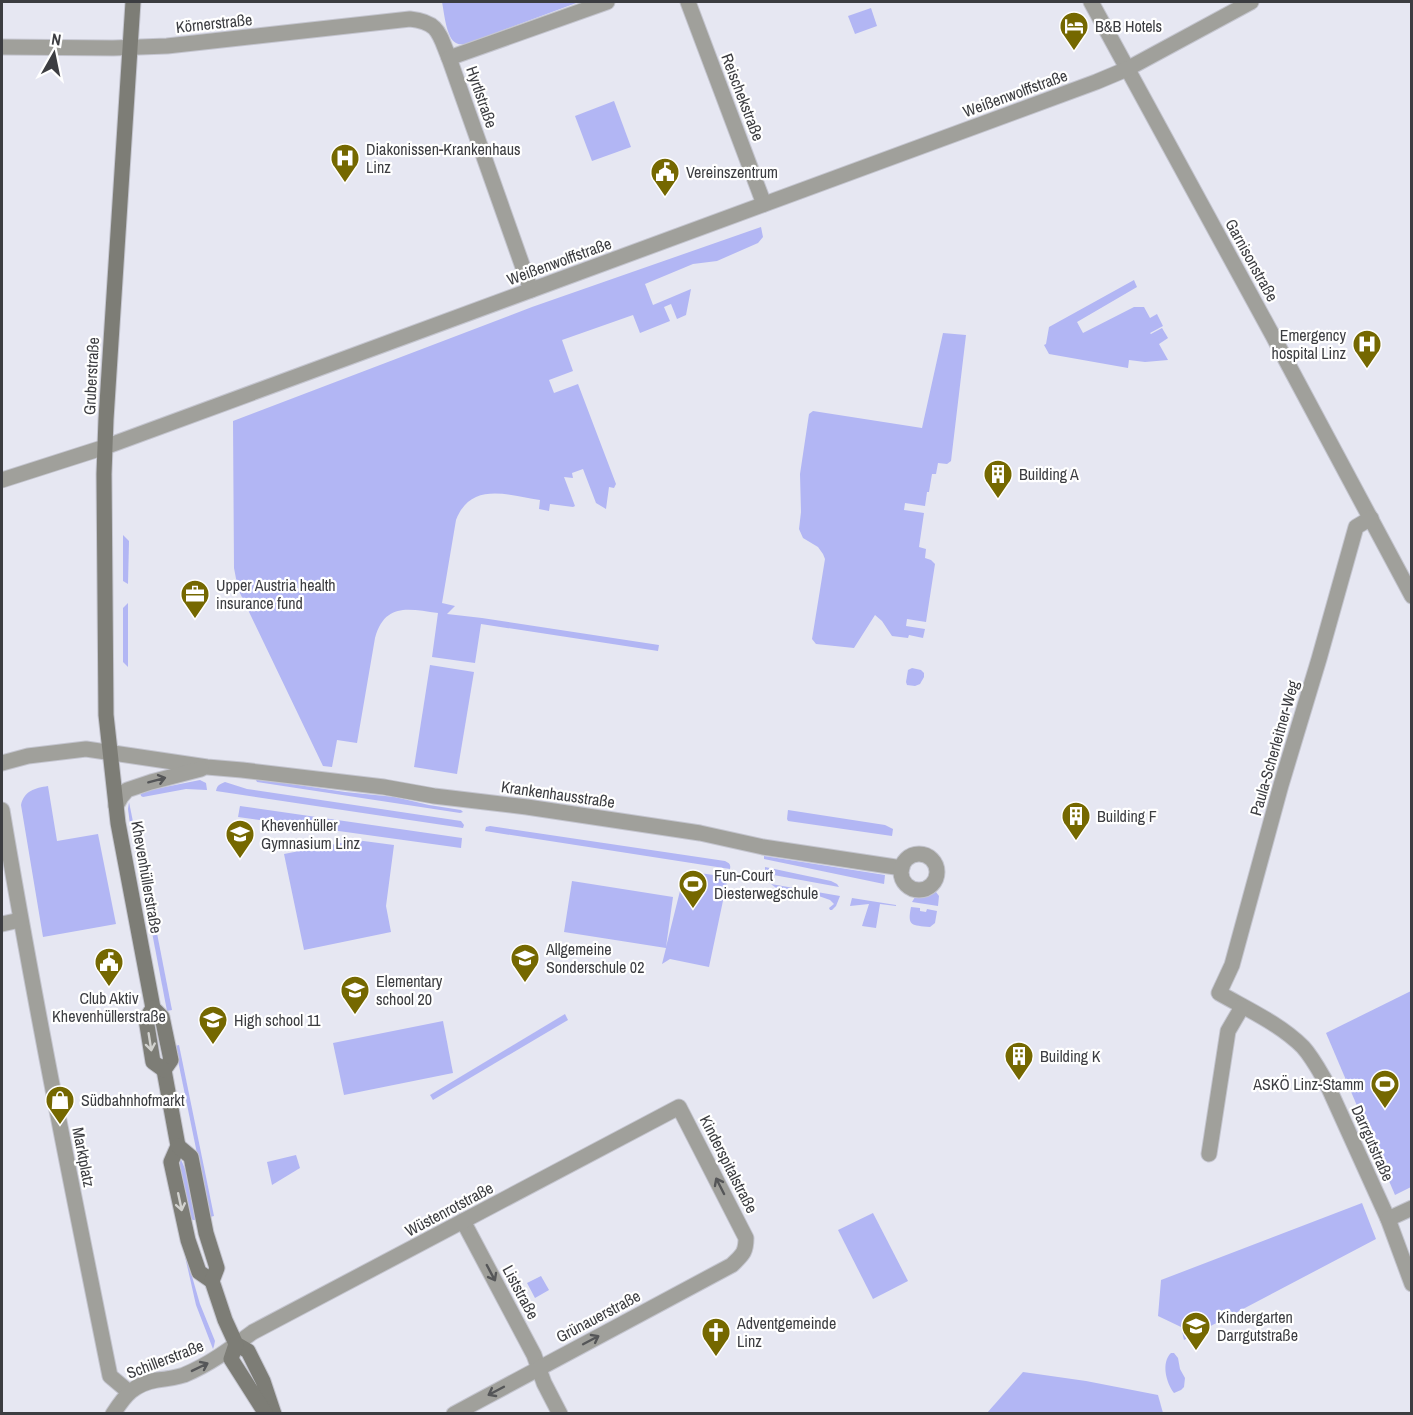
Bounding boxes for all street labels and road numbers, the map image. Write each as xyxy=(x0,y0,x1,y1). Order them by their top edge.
street label: Körnerstraße xyxy=(175,8,253,38)
street label: Reischekstraße xyxy=(716,50,770,144)
street label: Hyrtlstraße xyxy=(461,63,503,131)
street label: Weißenwolffstraße xyxy=(960,64,1070,122)
street label: Garnisonstraße xyxy=(1220,215,1284,305)
street label: Weißenwolffstraße xyxy=(504,232,614,290)
street label: Gruberstraße xyxy=(78,336,104,416)
street label: Paula-Scherleitner-Weg xyxy=(1244,677,1304,818)
street label: Krankenhausstraße xyxy=(500,775,616,813)
street label: Khevenhüllerstraße xyxy=(126,819,168,935)
street label: Darrgutstraße xyxy=(1346,1102,1400,1184)
street label: Kinderspitalstraße xyxy=(695,1111,763,1217)
street label: Marktplatz xyxy=(67,1125,101,1189)
street label: Wüstenrotstraße xyxy=(401,1177,497,1241)
street label: Liststraße xyxy=(498,1261,544,1323)
street label: Grünauerstraße xyxy=(552,1285,644,1347)
street label: Schillerstraße xyxy=(123,1334,207,1384)

